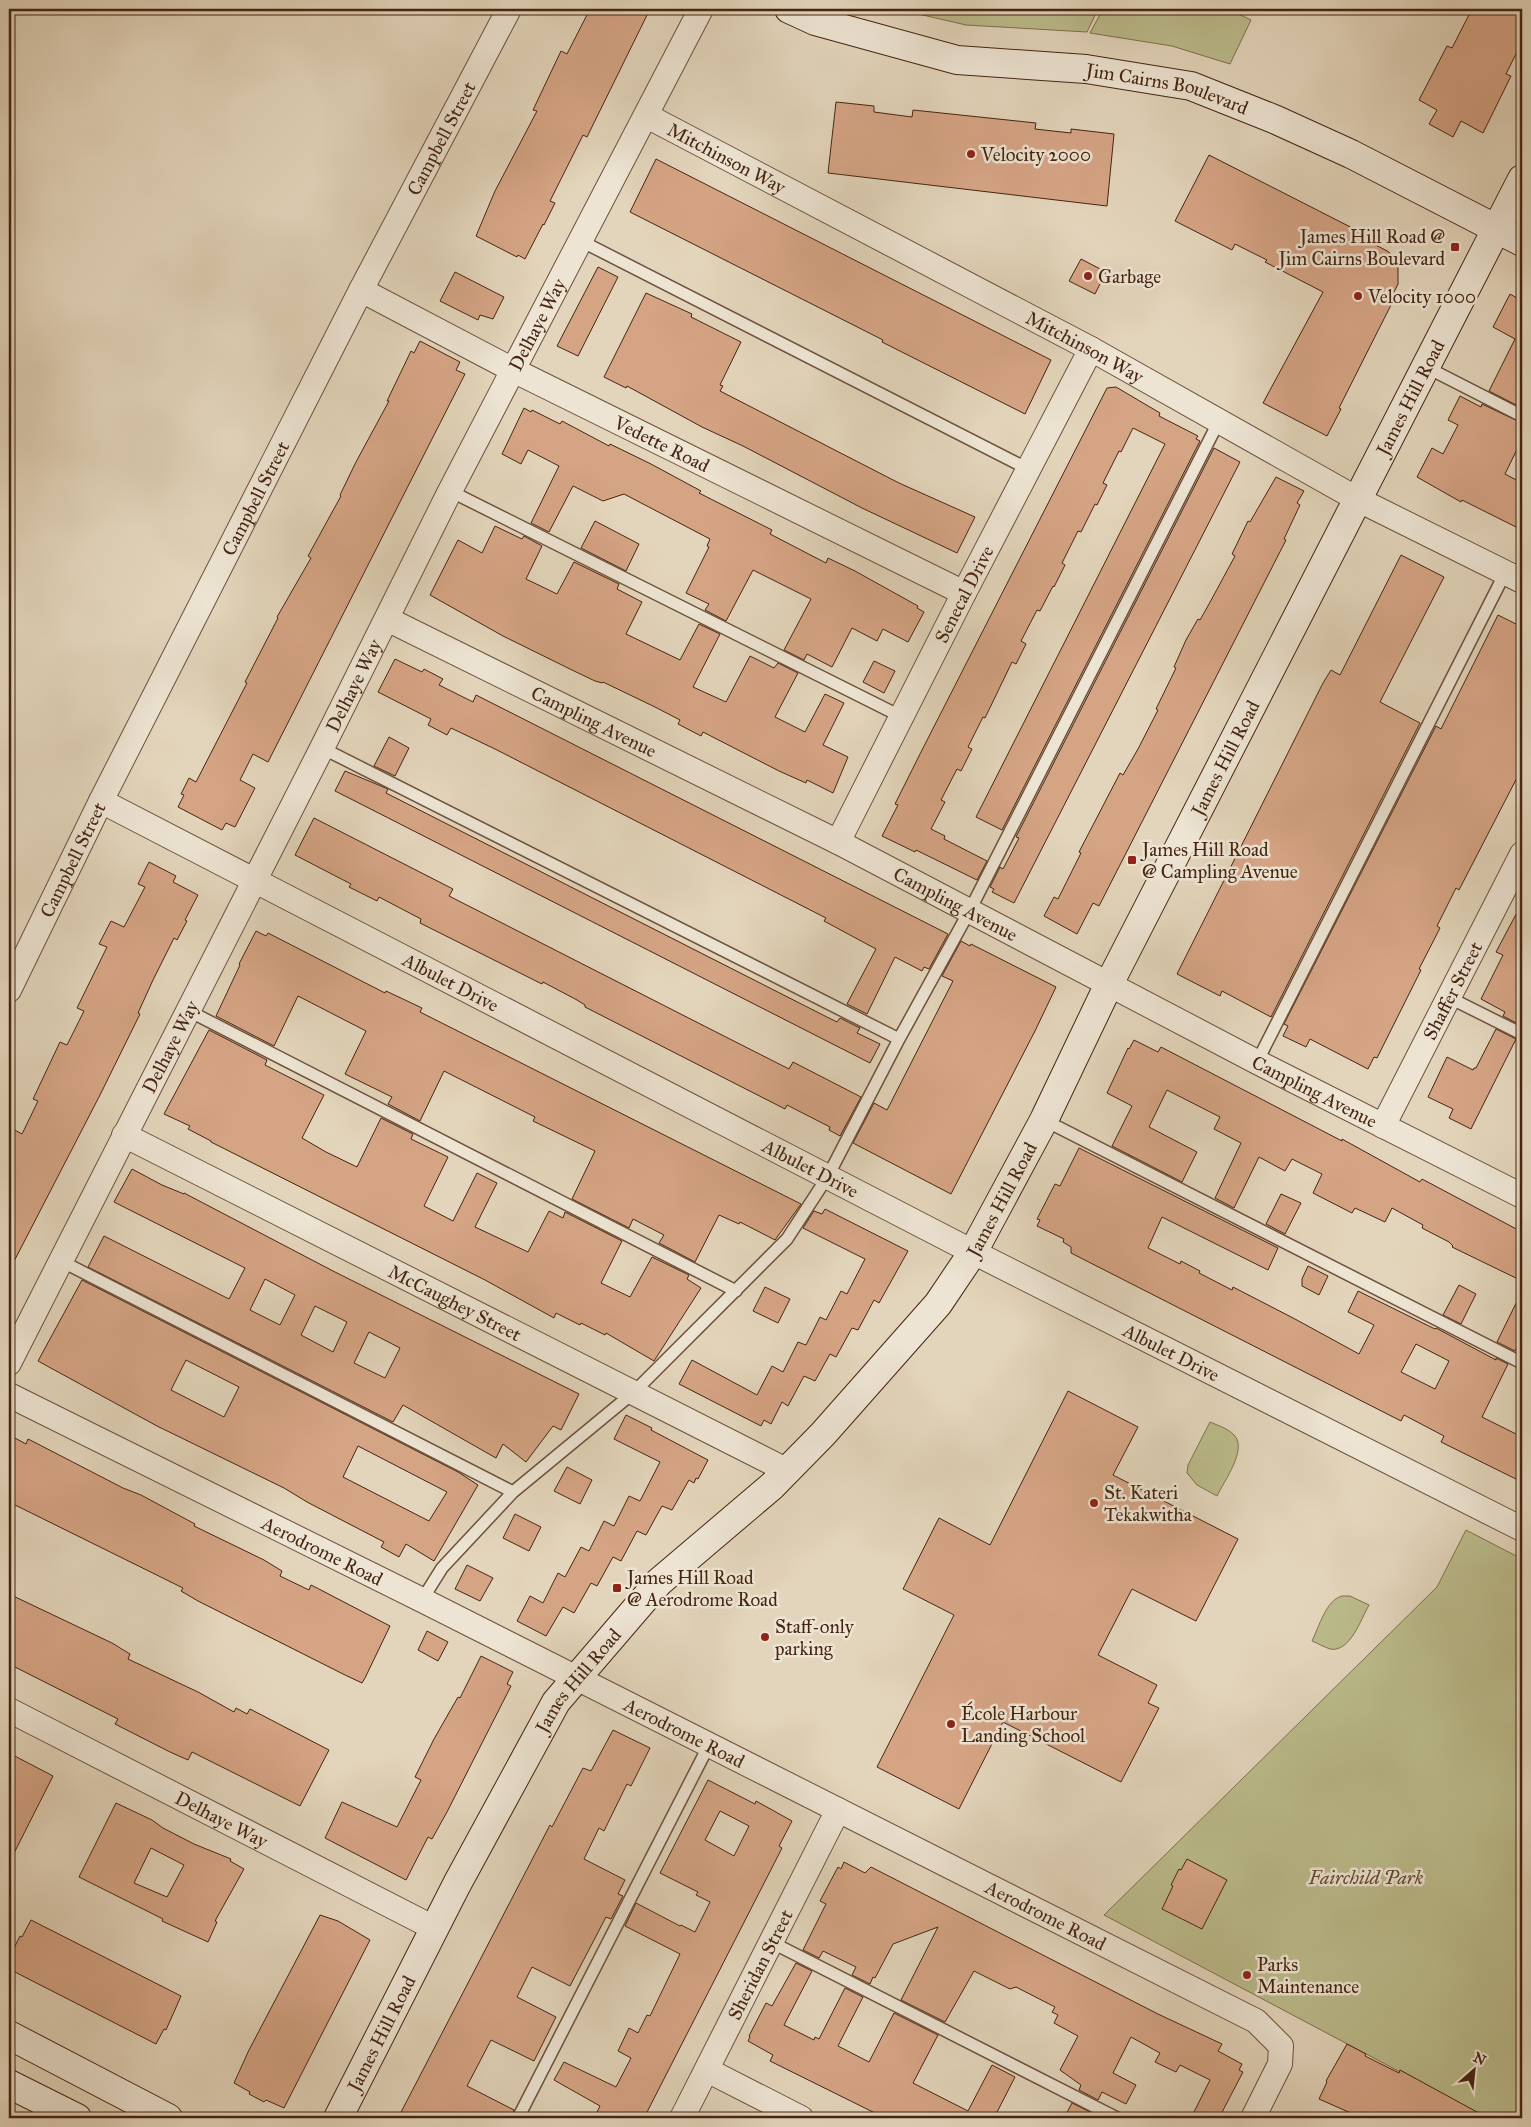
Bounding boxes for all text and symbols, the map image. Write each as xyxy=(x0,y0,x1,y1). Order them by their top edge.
street label: Jim Cairns Boulevard xyxy=(1082,57,1252,119)
street label: Campbell Street xyxy=(402,77,480,199)
street label: Mitchinson Way xyxy=(664,117,791,199)
place label: Velocity 2000 xyxy=(980,143,1091,166)
marker: Velocity 2000 xyxy=(965,148,977,160)
place label: James Hill Road @ Jim Cairns Boulevard xyxy=(1276,225,1445,271)
marker: James Hill Road @ Jim Cairns Boulevard xyxy=(1449,241,1461,253)
place label: Garbage xyxy=(1098,265,1161,289)
marker: Garbage xyxy=(1082,270,1094,282)
street label: Delhaye Way xyxy=(503,273,571,375)
place label: Velocity 1000 xyxy=(1367,285,1476,308)
marker: Velocity 1000 xyxy=(1352,290,1364,302)
street label: Mitchinson Way xyxy=(1022,306,1149,388)
street label: James Hill Road xyxy=(1370,335,1449,461)
street label: Vedette Road xyxy=(610,410,714,477)
street label: Campbell Street xyxy=(216,437,294,559)
street label: Senecal Drive xyxy=(929,541,998,647)
street label: Delhaye Way xyxy=(320,634,386,736)
street label: Campling Avenue xyxy=(528,681,661,762)
street label: James Hill Road xyxy=(1185,696,1264,822)
street label: Campbell Street xyxy=(35,798,110,921)
place label: James Hill Road @ Campling Avenue xyxy=(1140,838,1298,884)
marker: James Hill Road @ Campling Avenue xyxy=(1126,854,1138,866)
street label: Campling Avenue xyxy=(890,862,1022,946)
street label: Shaffer Street xyxy=(1418,937,1487,1044)
street label: Albulet Drive xyxy=(398,947,503,1016)
street label: Delhaye Way xyxy=(137,995,204,1097)
street label: Campling Avenue xyxy=(1248,1050,1381,1132)
street label: Albulet Drive xyxy=(758,1133,863,1202)
street label: James Hill Road xyxy=(960,1138,1042,1263)
street label: McCaughey Street xyxy=(385,1259,526,1346)
street label: Albulet Drive xyxy=(1118,1318,1224,1386)
place label: St. Kateri Tekakwitha xyxy=(1104,1481,1193,1526)
marker: St. Kateri Tekakwitha xyxy=(1088,1497,1100,1509)
street label: Aerodrome Road xyxy=(257,1511,387,1590)
place label: James Hill Road @ Aerodrome Road xyxy=(625,1566,778,1611)
marker: James Hill Road @ Aerodrome Road xyxy=(611,1582,623,1594)
place label: Staff-only parking xyxy=(774,1615,855,1661)
street label: James Hill Road xyxy=(529,1623,626,1739)
marker: Staff-only parking xyxy=(759,1631,771,1643)
street label: Aerodrome Road xyxy=(619,1692,749,1773)
place label: École Harbour Landing School xyxy=(961,1701,1086,1748)
marker: École Harbour Landing School xyxy=(945,1718,957,1730)
street label: Delhaye Way xyxy=(171,1786,273,1853)
park label: Fairchild Park xyxy=(1308,1866,1424,1889)
street label: Aerodrome Road xyxy=(981,1874,1110,1955)
street label: Sheridan Street xyxy=(722,1905,797,2024)
place label: Parks Maintenance xyxy=(1257,1953,1359,1998)
marker: Parks Maintenance xyxy=(1241,1969,1253,1981)
street label: James Hill Road xyxy=(341,1971,420,2097)
north arrow xyxy=(1448,2044,1498,2094)
text: N xyxy=(1471,2049,1489,2069)

